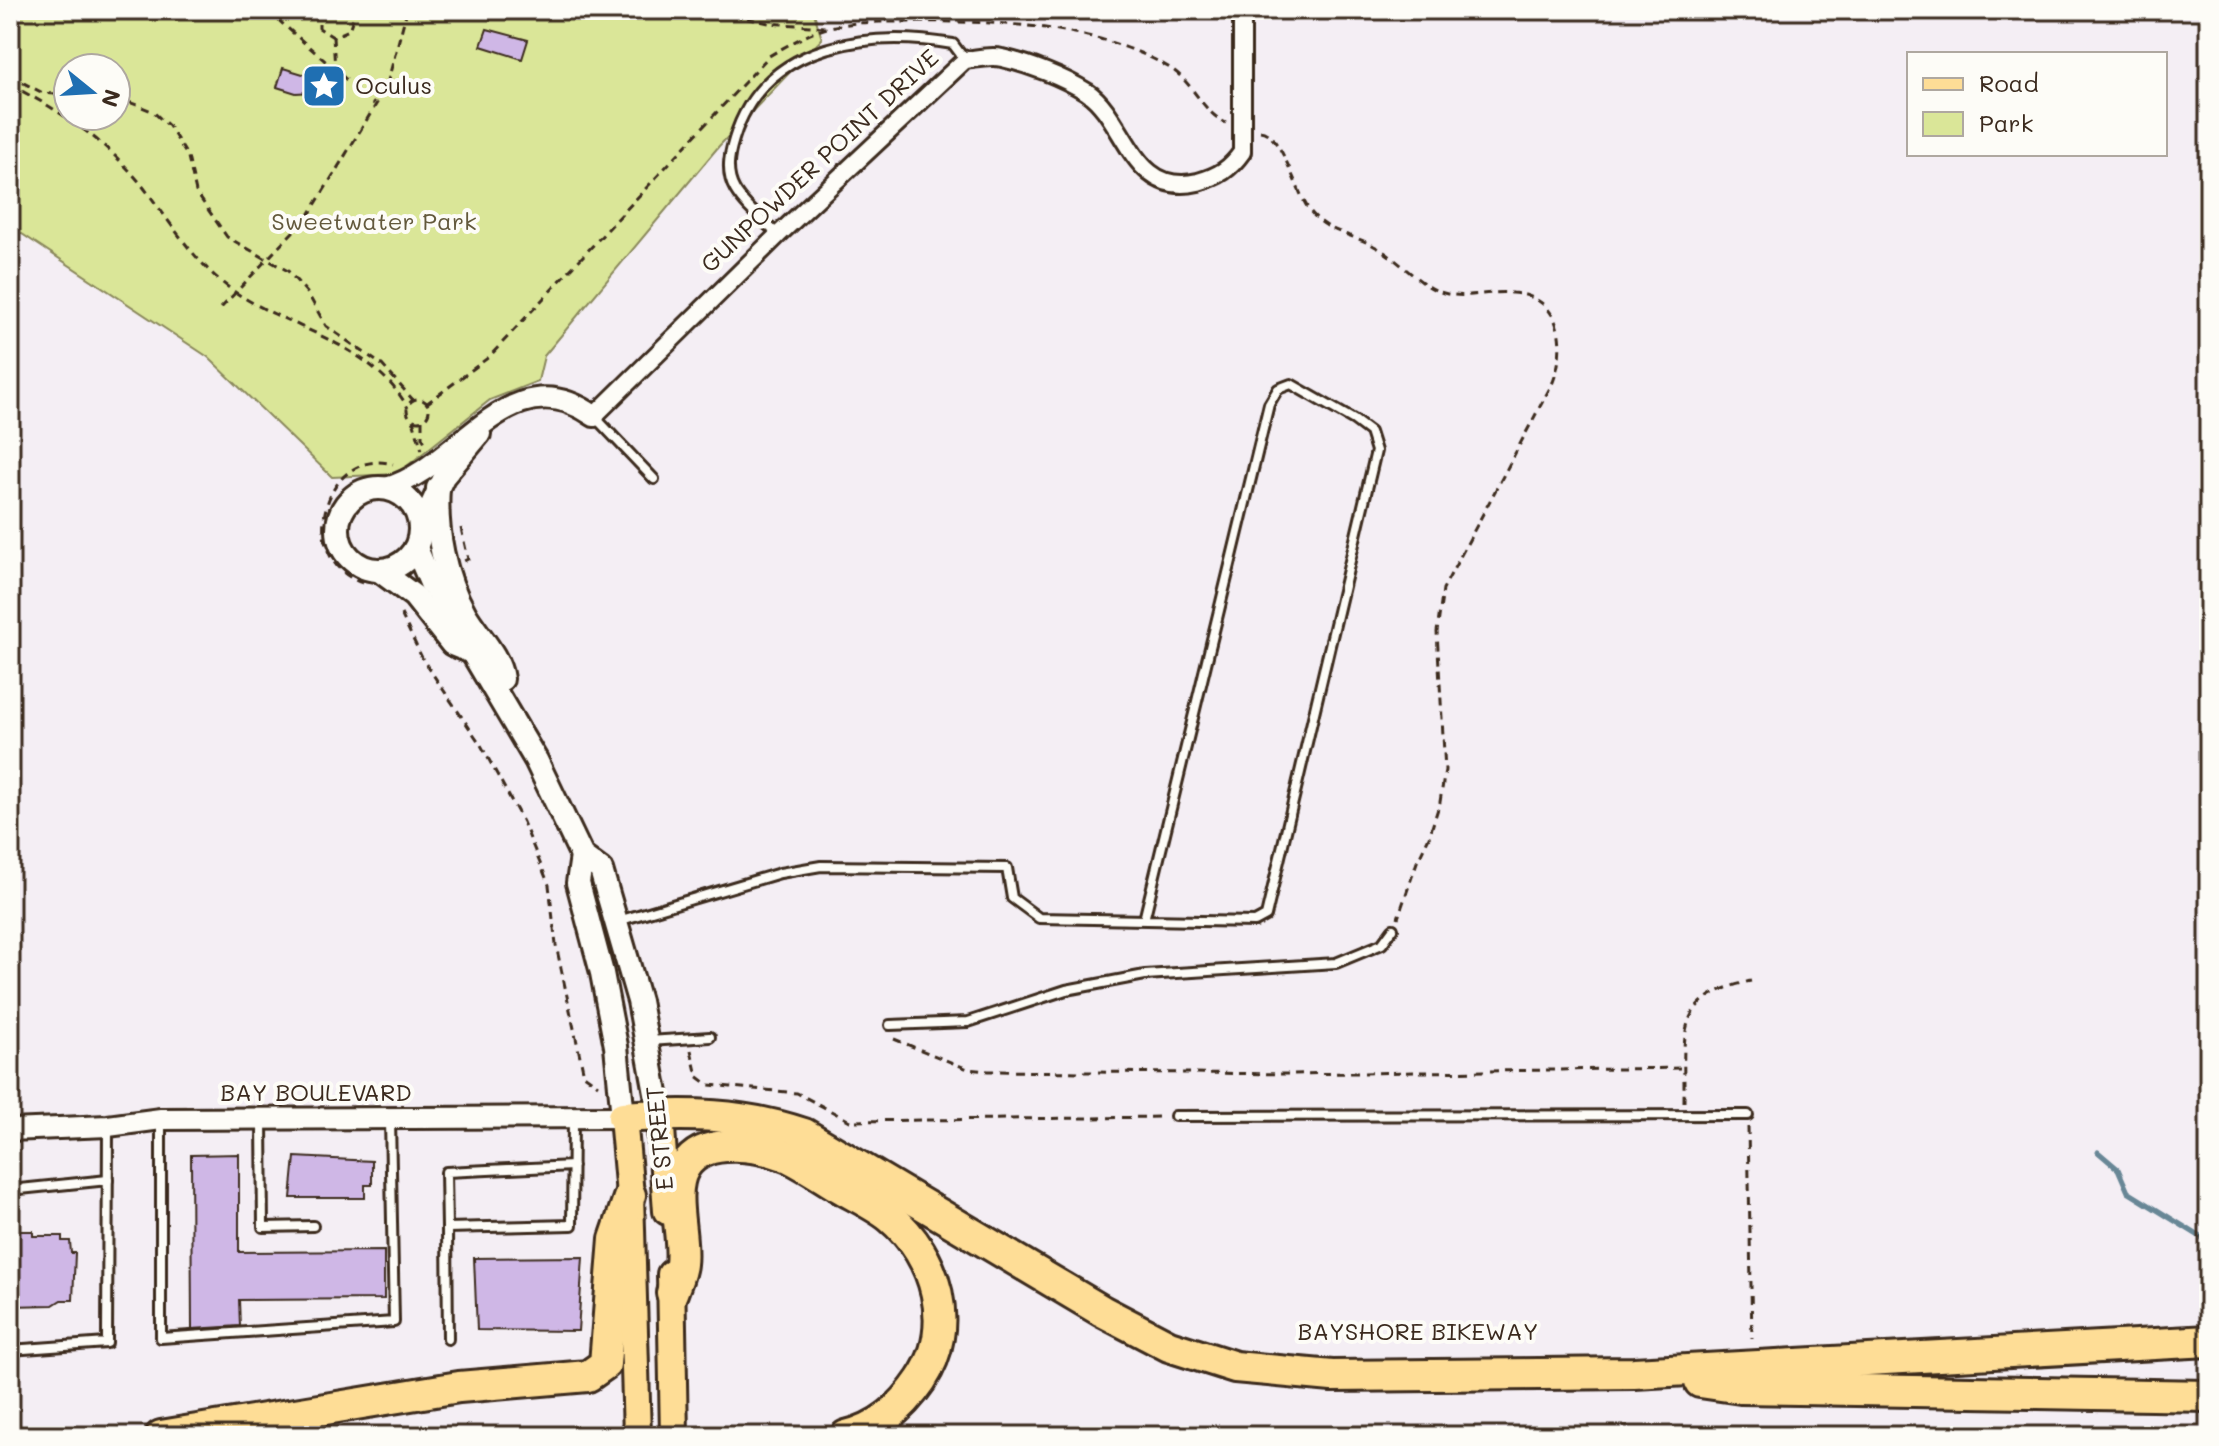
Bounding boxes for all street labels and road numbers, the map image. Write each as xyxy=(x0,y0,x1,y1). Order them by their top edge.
street label: GUNPOWDER POINT DRIVE xyxy=(694,41,944,278)
street label: BAY BOULEVARD xyxy=(220,1076,412,1107)
street label: E STREET xyxy=(638,1085,679,1192)
street label: BAYSHORE BIKEWAY xyxy=(1298,1315,1538,1346)

